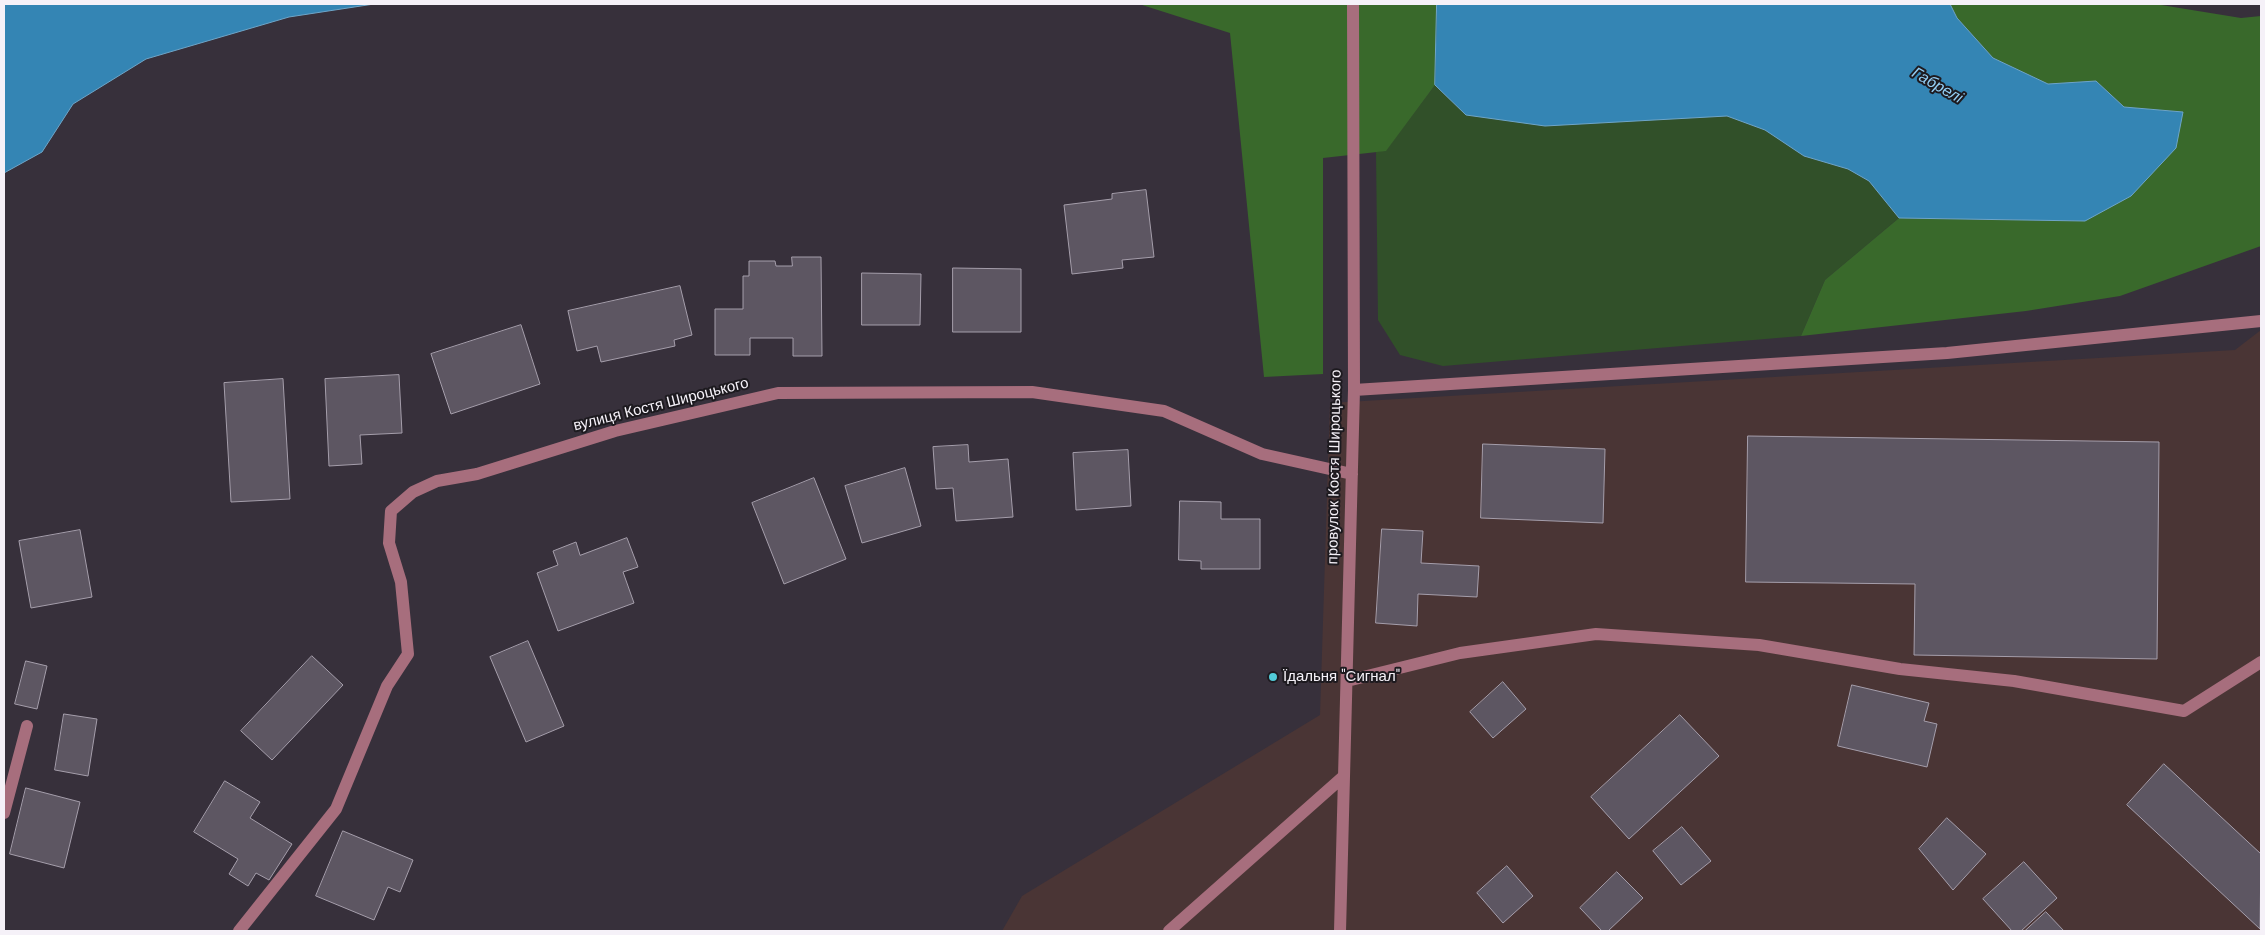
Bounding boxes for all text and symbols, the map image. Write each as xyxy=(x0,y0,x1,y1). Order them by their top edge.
water label: Габрелі xyxy=(1908,64,1966,108)
street label: провулок Костя Широцького xyxy=(1324,369,1346,565)
street label: вулиця Костя Широцького xyxy=(572,374,750,436)
place label: Їдальня "Сигнал" xyxy=(1283,668,1400,686)
marker: Їдальня "Сигнал" xyxy=(1267,671,1279,683)

